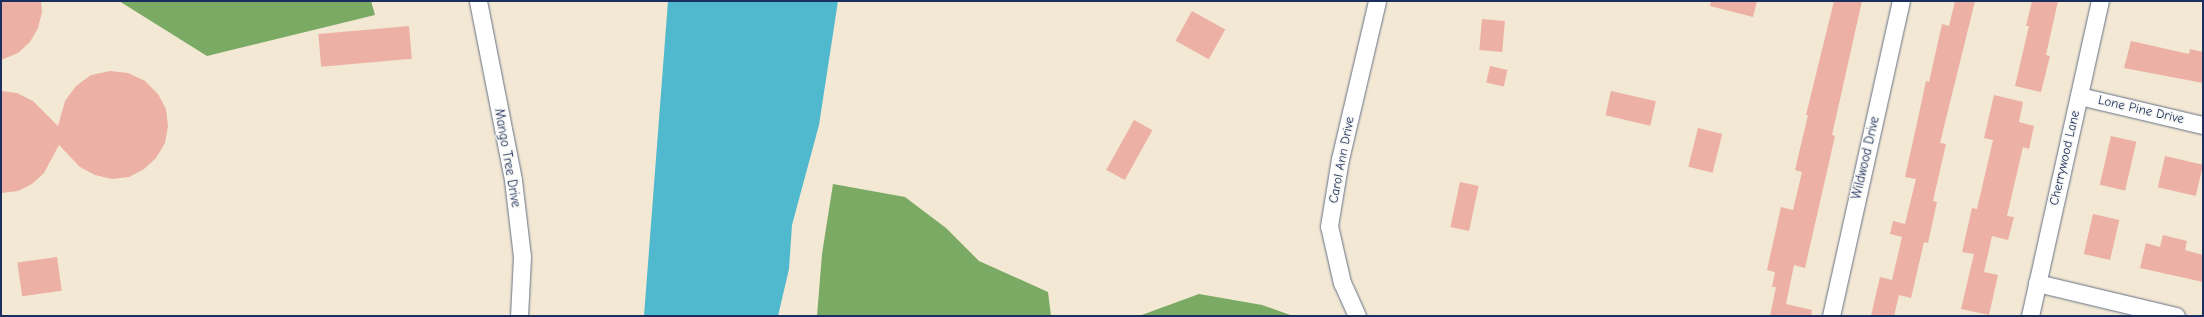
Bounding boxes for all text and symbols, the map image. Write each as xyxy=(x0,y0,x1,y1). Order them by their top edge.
street label: Lone Pine Drive xyxy=(2097,93,2185,127)
street label: Mango Tree Drive xyxy=(491,107,523,209)
street label: Cherrywood Lane xyxy=(2047,109,2083,207)
street label: Carol Ann Drive xyxy=(1326,115,1358,205)
street label: Wildwood Drive xyxy=(1849,115,1883,201)

